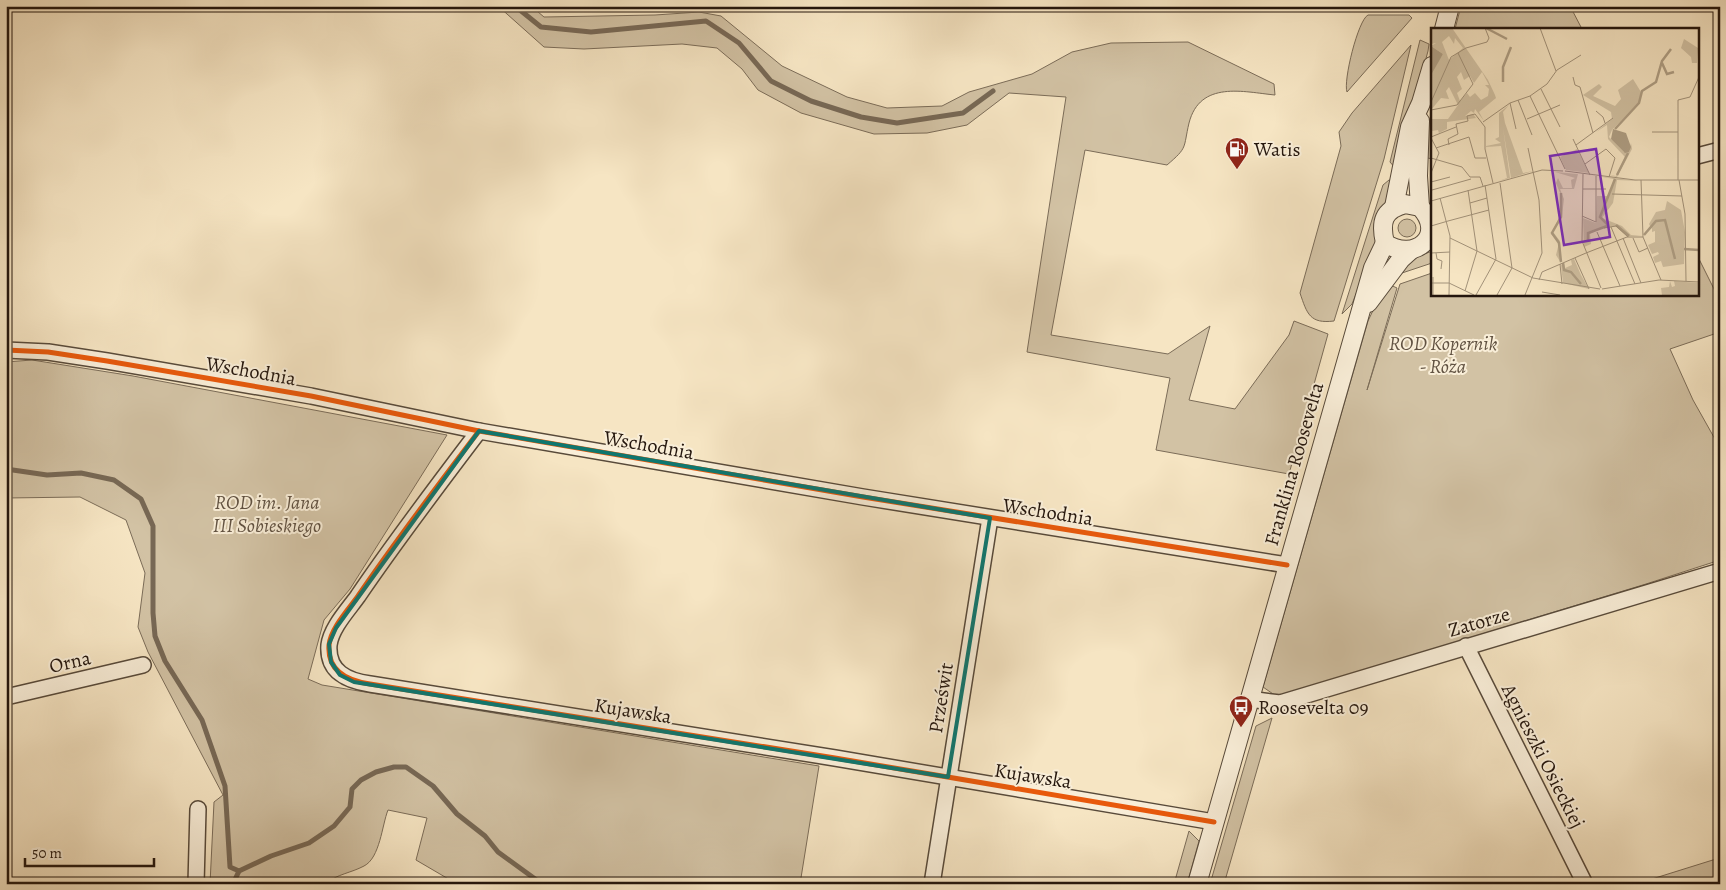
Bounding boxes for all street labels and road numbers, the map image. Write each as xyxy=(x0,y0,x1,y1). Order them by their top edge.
street label: Wschodnia xyxy=(203,350,299,392)
street label: Franklina Roosevelta xyxy=(1258,378,1330,549)
street label: Wschodnia xyxy=(601,424,697,466)
street label: Wschodnia xyxy=(1000,491,1096,533)
street label: Zatorze xyxy=(1445,600,1513,644)
street label: Orna xyxy=(47,644,94,680)
street label: Prześwit xyxy=(922,660,960,735)
street label: Agnieszki Osieckiej xyxy=(1495,678,1591,833)
street label: Kujawska xyxy=(592,692,674,731)
street label: Kujawska xyxy=(992,757,1074,796)

